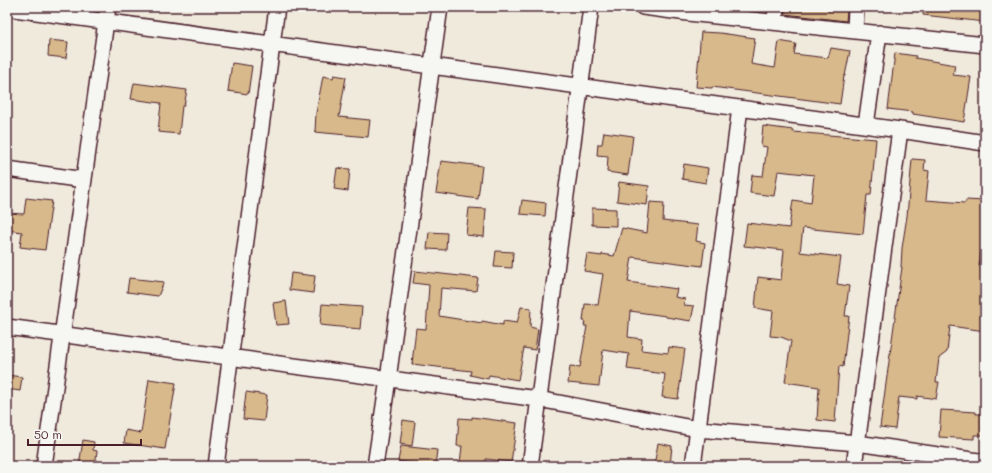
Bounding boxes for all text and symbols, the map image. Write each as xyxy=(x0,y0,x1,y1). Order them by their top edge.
scale bar xyxy=(28,421,141,447)
text: 50 m xyxy=(34,426,62,442)

